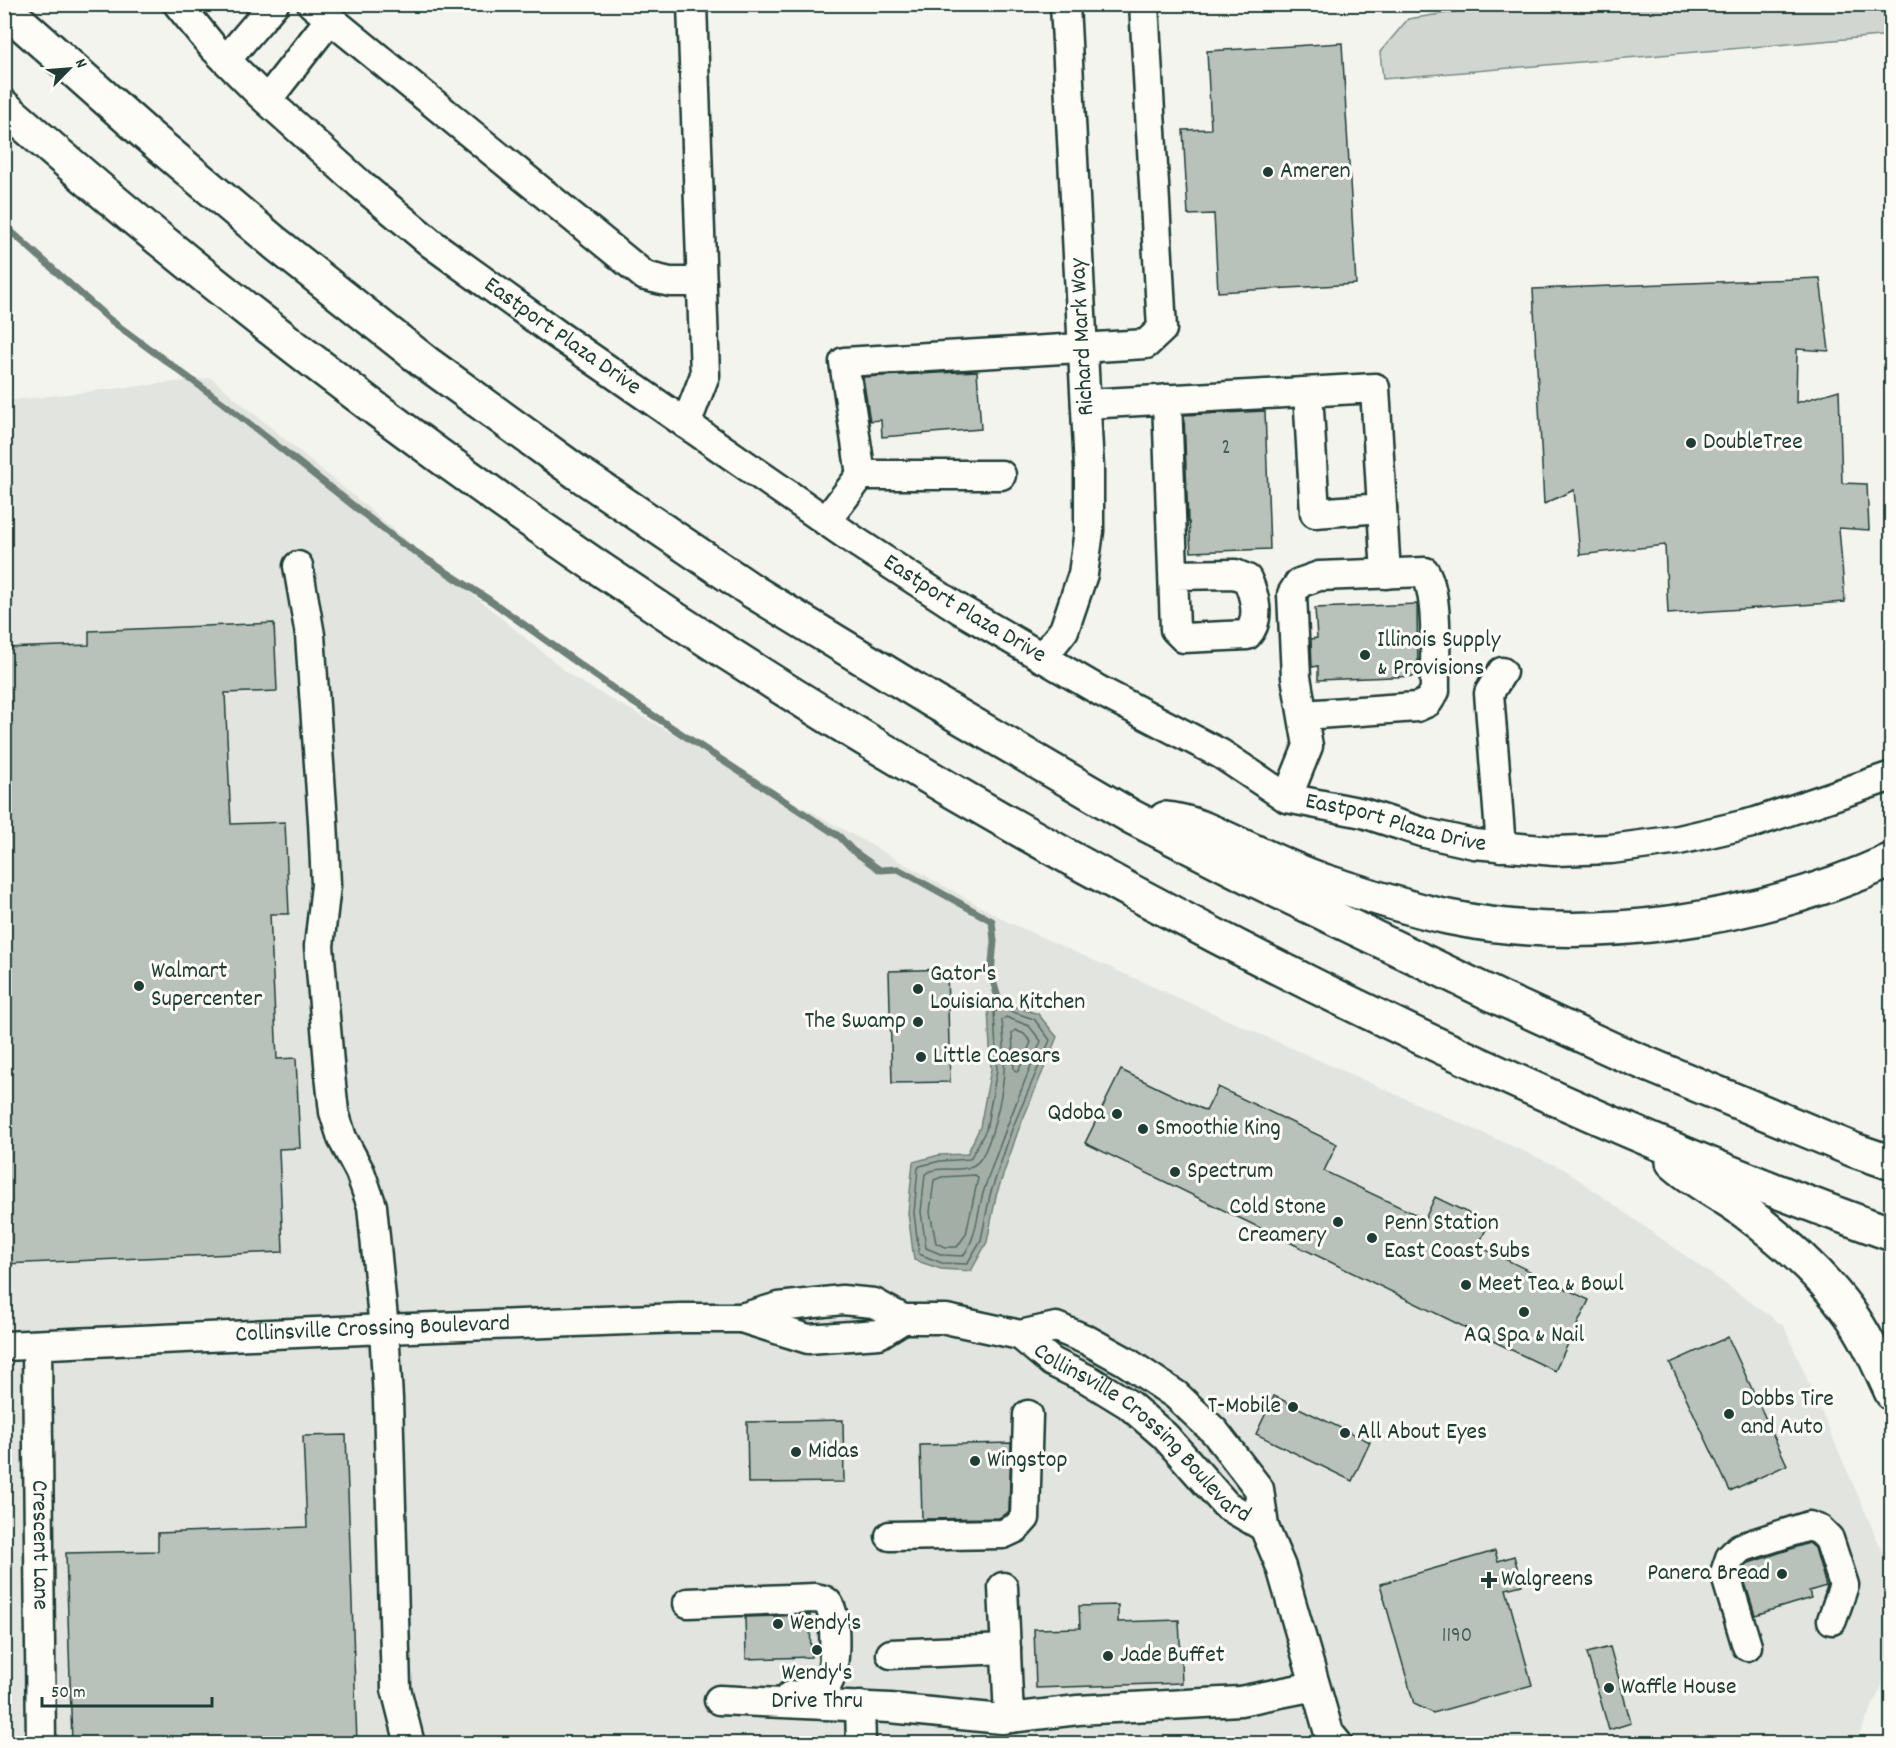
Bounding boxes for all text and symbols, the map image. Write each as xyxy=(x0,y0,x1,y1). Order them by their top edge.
north arrow xyxy=(39,39,99,99)
text: N xyxy=(68,55,92,72)
place label: Ameren xyxy=(1280,155,1351,189)
marker: Ameren xyxy=(1261,165,1275,179)
street label: Richard Mark Way xyxy=(1062,256,1104,417)
street label: Eastport Plaza Drive xyxy=(476,269,648,405)
place label: DoubleTree xyxy=(1703,426,1803,460)
house number: 2 xyxy=(1221,434,1231,464)
marker: DoubleTree xyxy=(1684,436,1698,450)
street label: Eastport Plaza Drive xyxy=(876,546,1052,673)
place label: Illinois Supply & Provisions xyxy=(1377,624,1502,686)
marker: Illinois Supply & Provisions xyxy=(1358,648,1372,662)
street label: Eastport Plaza Drive xyxy=(1302,785,1488,862)
place label: Walmart Supercenter xyxy=(151,955,262,1017)
place label: Gator's Louisiana Kitchen xyxy=(930,958,1085,1020)
marker: Walmart Supercenter xyxy=(132,979,146,993)
marker: Gator's Louisiana Kitchen xyxy=(911,982,925,996)
place label: The Swamp xyxy=(805,1005,906,1039)
marker: The Swamp xyxy=(911,1015,925,1029)
place label: Little Caesars xyxy=(933,1040,1061,1074)
marker: Little Caesars xyxy=(914,1050,928,1064)
place label: Qdoba xyxy=(1047,1097,1106,1131)
marker: Qdoba xyxy=(1110,1107,1124,1121)
place label: Smoothie King xyxy=(1155,1112,1281,1146)
marker: Smoothie King xyxy=(1136,1122,1150,1136)
place label: Spectrum xyxy=(1187,1155,1273,1189)
marker: Spectrum xyxy=(1168,1165,1182,1179)
place label: Cold Stone Creamery xyxy=(1229,1191,1327,1253)
place label: Penn Station East Coast Subs xyxy=(1384,1207,1530,1269)
marker: Cold Stone Creamery xyxy=(1331,1215,1345,1229)
marker: Penn Station East Coast Subs xyxy=(1365,1231,1379,1245)
place label: Meet Tea & Bowl xyxy=(1478,1268,1624,1302)
marker: Meet Tea & Bowl xyxy=(1459,1278,1473,1292)
marker: AQ Spa & Nail xyxy=(1517,1305,1531,1319)
street label: Collinsville Crossing Boulevard xyxy=(235,1307,511,1353)
place label: AQ Spa & Nail xyxy=(1464,1319,1584,1353)
street label: Collinsville Crossing Boulevard xyxy=(1025,1335,1257,1533)
place label: Dobbs Tire and Auto xyxy=(1741,1383,1834,1445)
place label: T-Mobile xyxy=(1207,1390,1281,1424)
marker: T-Mobile xyxy=(1286,1400,1300,1414)
marker: Dobbs Tire and Auto xyxy=(1722,1407,1736,1421)
place label: All About Eyes xyxy=(1357,1416,1487,1450)
marker: All About Eyes xyxy=(1338,1426,1352,1440)
place label: Midas xyxy=(808,1435,859,1469)
place label: Wingstop xyxy=(987,1444,1067,1478)
marker: Midas xyxy=(789,1445,803,1459)
marker: Wingstop xyxy=(968,1454,982,1468)
street label: Crescent Lane xyxy=(21,1480,57,1610)
place label: Panera Bread xyxy=(1647,1557,1770,1591)
place label: Walgreens xyxy=(1501,1563,1593,1597)
marker: Panera Bread xyxy=(1775,1567,1789,1581)
marker: Walgreens xyxy=(1482,1573,1496,1587)
place label: Wendy's xyxy=(790,1607,861,1641)
marker: Wendy's xyxy=(771,1617,785,1631)
house number: 1190 xyxy=(1442,1622,1472,1652)
place label: Jade Buffet xyxy=(1120,1639,1225,1673)
marker: Wendy's Drive Thru xyxy=(810,1643,824,1657)
marker: Jade Buffet xyxy=(1101,1649,1115,1663)
place label: Wendy's Drive Thru xyxy=(771,1657,863,1719)
scale bar xyxy=(42,1670,212,1708)
place label: Waffle House xyxy=(1621,1671,1737,1705)
text: 50 m xyxy=(51,1681,86,1706)
marker: Waffle House xyxy=(1602,1681,1616,1695)

